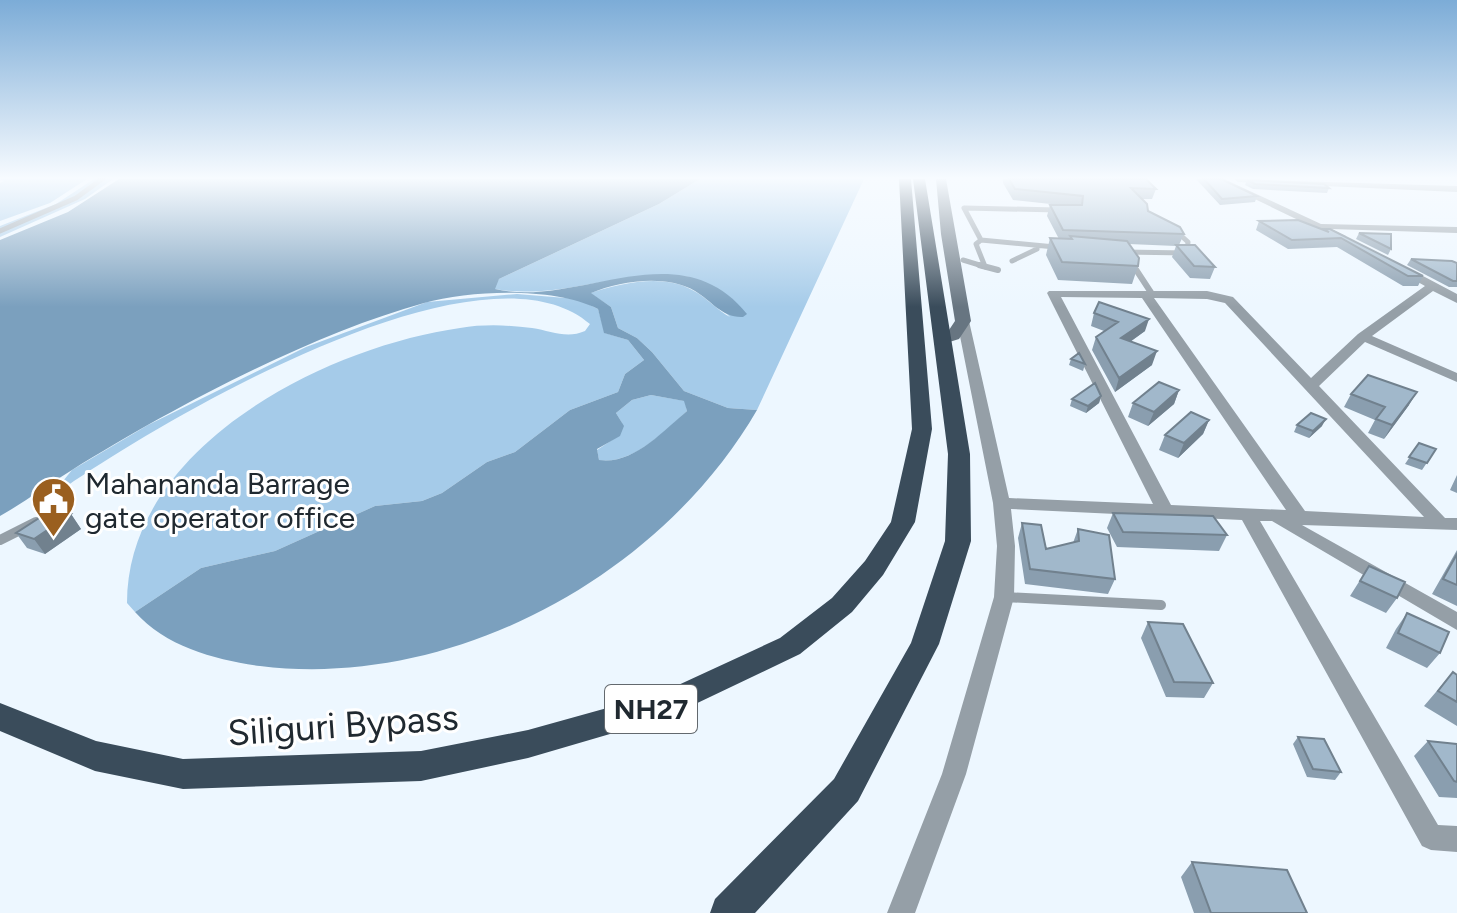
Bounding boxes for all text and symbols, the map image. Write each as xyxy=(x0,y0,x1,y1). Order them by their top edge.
place label: Mahananda Barrage gate operator office xyxy=(85,465,355,536)
public building icon: Mahananda Barrage gate operator office xyxy=(30,476,78,539)
road number: NH27 xyxy=(605,685,697,733)
street label: Siliguri Bypass xyxy=(226,695,460,755)

